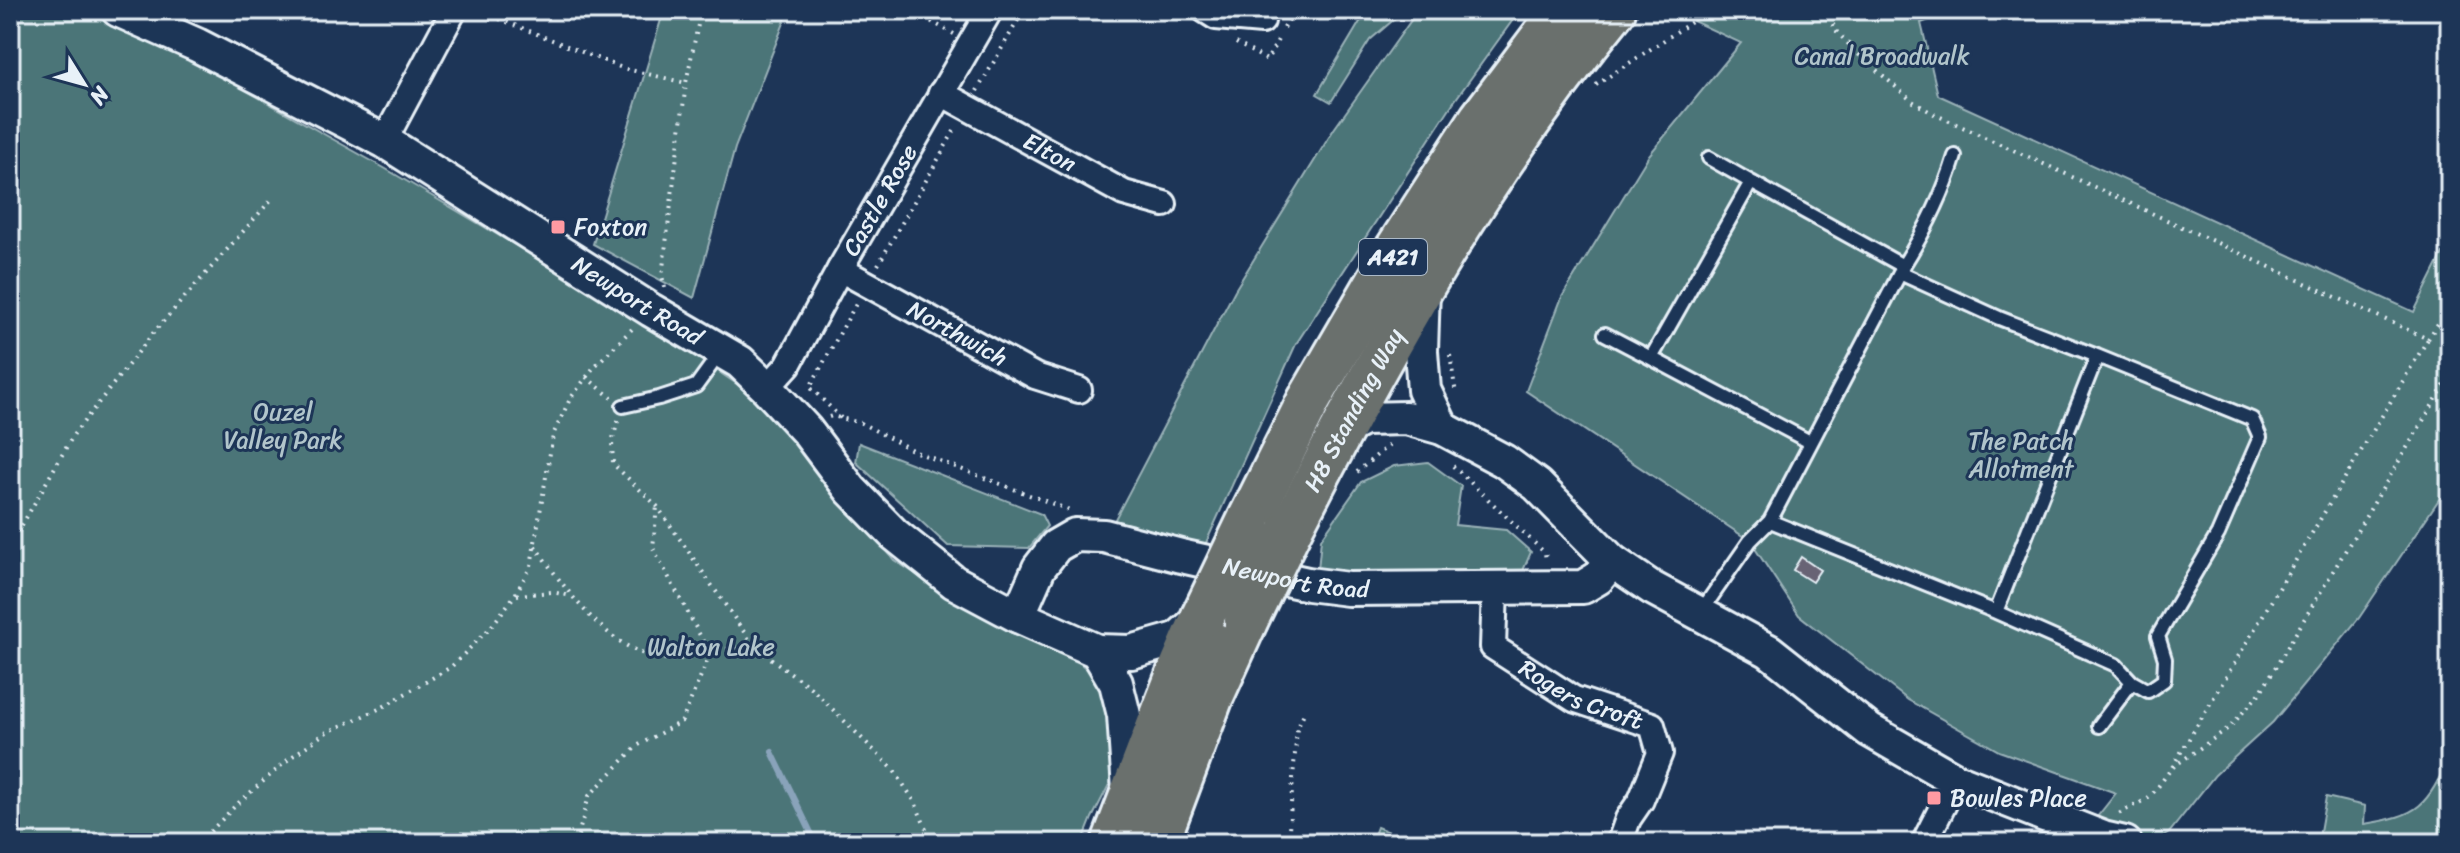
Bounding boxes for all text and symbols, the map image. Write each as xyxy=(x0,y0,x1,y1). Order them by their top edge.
park label: Canal Broadwalk xyxy=(1794,35,1970,77)
north arrow xyxy=(44,44,124,124)
text: N xyxy=(79,77,120,114)
street label: Elton xyxy=(1015,121,1084,184)
street label: Castle Rose xyxy=(831,136,929,264)
place label: Foxton xyxy=(574,206,647,248)
marker: Foxton xyxy=(549,218,567,236)
road number: A421 xyxy=(1359,239,1427,275)
street label: Newport Road xyxy=(563,244,712,358)
street label: Northwich xyxy=(899,289,1016,378)
street label: H8 Standing Way xyxy=(1292,319,1416,500)
park label: Ouzel Valley Park xyxy=(224,391,342,461)
park label: The Patch Allotment xyxy=(1968,420,2075,490)
street label: Newport Road xyxy=(1219,545,1371,610)
park label: Walton Lake xyxy=(647,626,775,668)
street label: Rogers Croft xyxy=(1510,648,1649,742)
place label: Bowles Place xyxy=(1950,777,2087,819)
marker: Bowles Place xyxy=(1925,789,1943,807)

